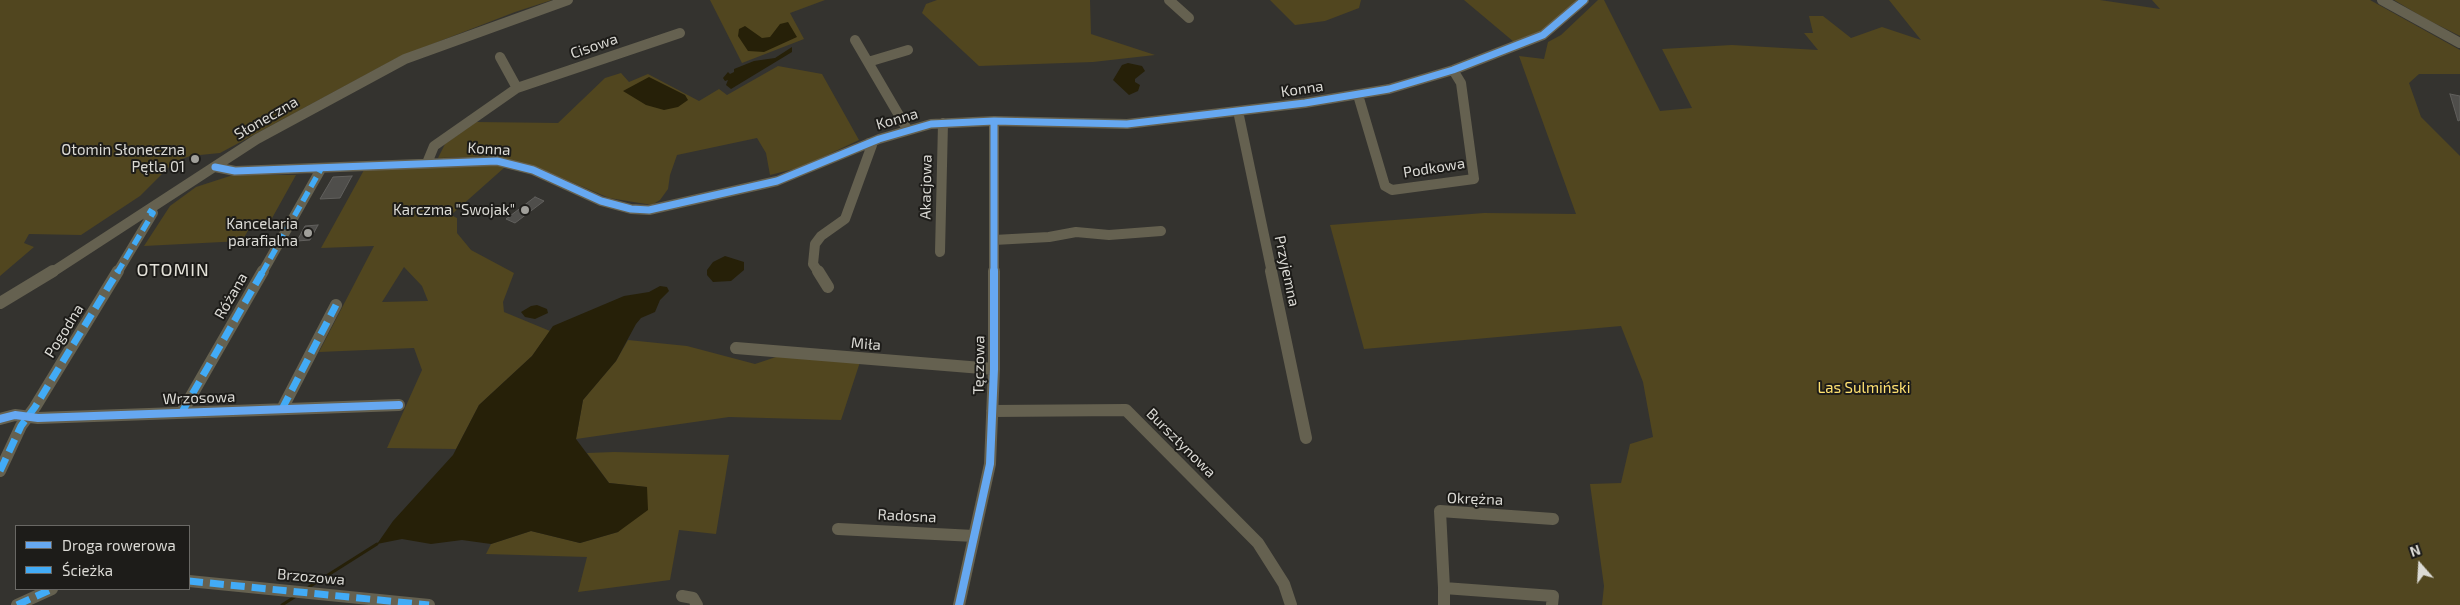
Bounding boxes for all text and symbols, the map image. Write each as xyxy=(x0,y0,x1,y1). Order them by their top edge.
street label: Cisowa xyxy=(568,30,620,62)
street label: Konna xyxy=(1280,77,1324,101)
street label: Słoneczna xyxy=(231,93,301,143)
street label: Konna xyxy=(874,104,920,134)
street label: Konna xyxy=(467,139,511,159)
place label: Otomin Słoneczna Pętla 01 xyxy=(61,141,185,176)
marker: Otomin Słoneczna Pętla 01 xyxy=(189,153,201,165)
street label: Akacjowa xyxy=(916,154,936,220)
street label: Podkowa xyxy=(1402,154,1466,182)
place label: Karczma "Swojak" xyxy=(393,201,515,219)
marker: Karczma "Swojak" xyxy=(519,204,531,216)
place label: Kancelaria parafialna xyxy=(226,215,298,250)
marker: Kancelaria parafialna xyxy=(302,227,314,239)
street label: Przyjemna xyxy=(1271,234,1303,308)
district label: OTOMIN xyxy=(136,259,210,281)
street label: Różana xyxy=(211,270,251,322)
street label: Pogodna xyxy=(41,301,87,361)
street label: Miła xyxy=(850,334,882,354)
street label: Tęczowa xyxy=(969,335,989,395)
park label: Las Sulmiński xyxy=(1818,379,1910,397)
street label: Wrzosowa xyxy=(162,388,236,408)
street label: Bursztynowa xyxy=(1143,405,1219,481)
street label: Okrężna xyxy=(1447,489,1503,509)
street label: Radosna xyxy=(877,505,937,527)
legend xyxy=(15,525,190,590)
text: Droga rowerowa xyxy=(62,536,176,554)
north arrow xyxy=(2395,540,2445,590)
text: N xyxy=(2407,541,2422,560)
text: Ścieżka xyxy=(62,561,113,579)
street label: Brzozowa xyxy=(276,565,346,589)

